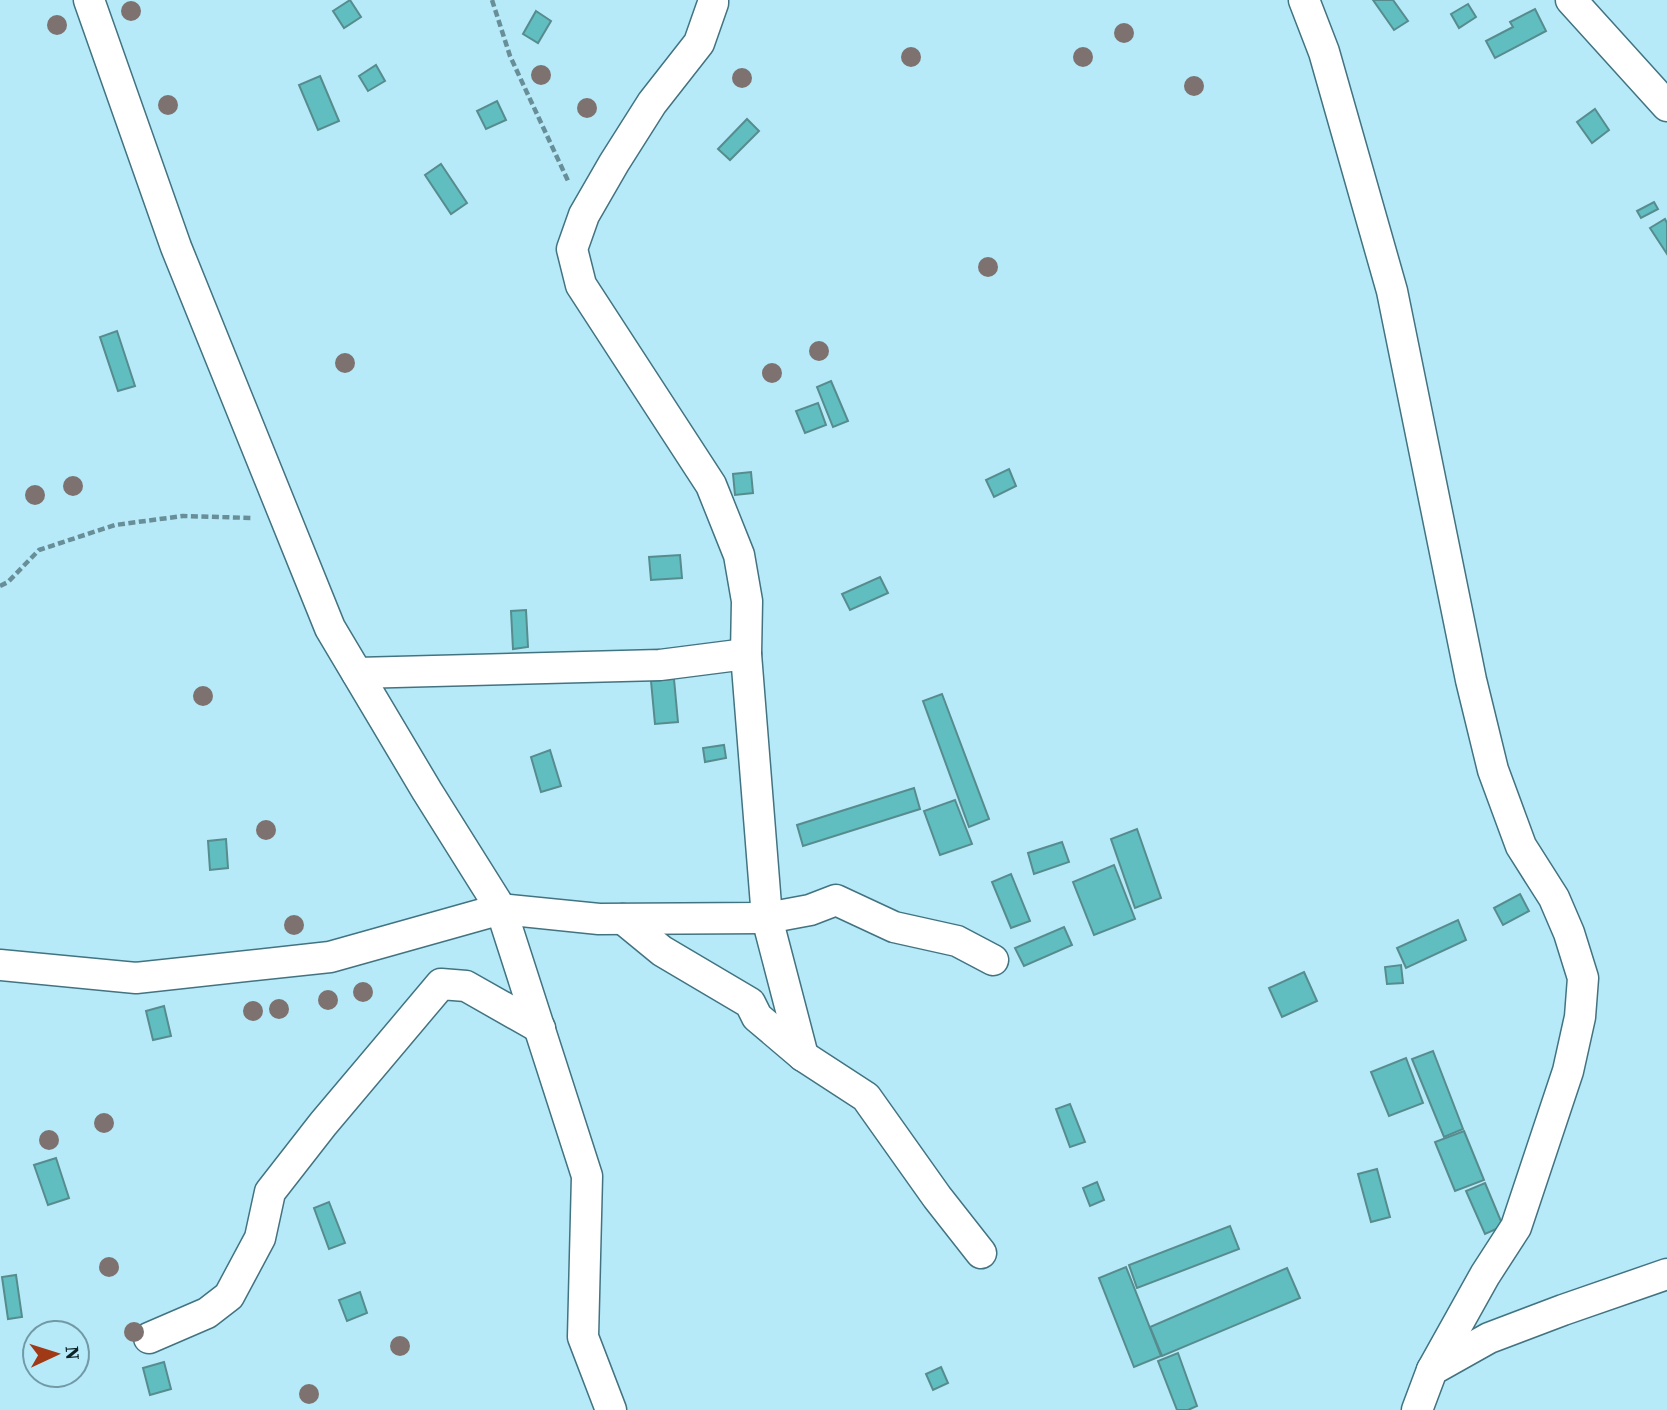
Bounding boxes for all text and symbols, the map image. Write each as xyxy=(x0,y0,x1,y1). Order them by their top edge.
north arrow xyxy=(21,1319,91,1389)
text: N xyxy=(60,1345,86,1361)

